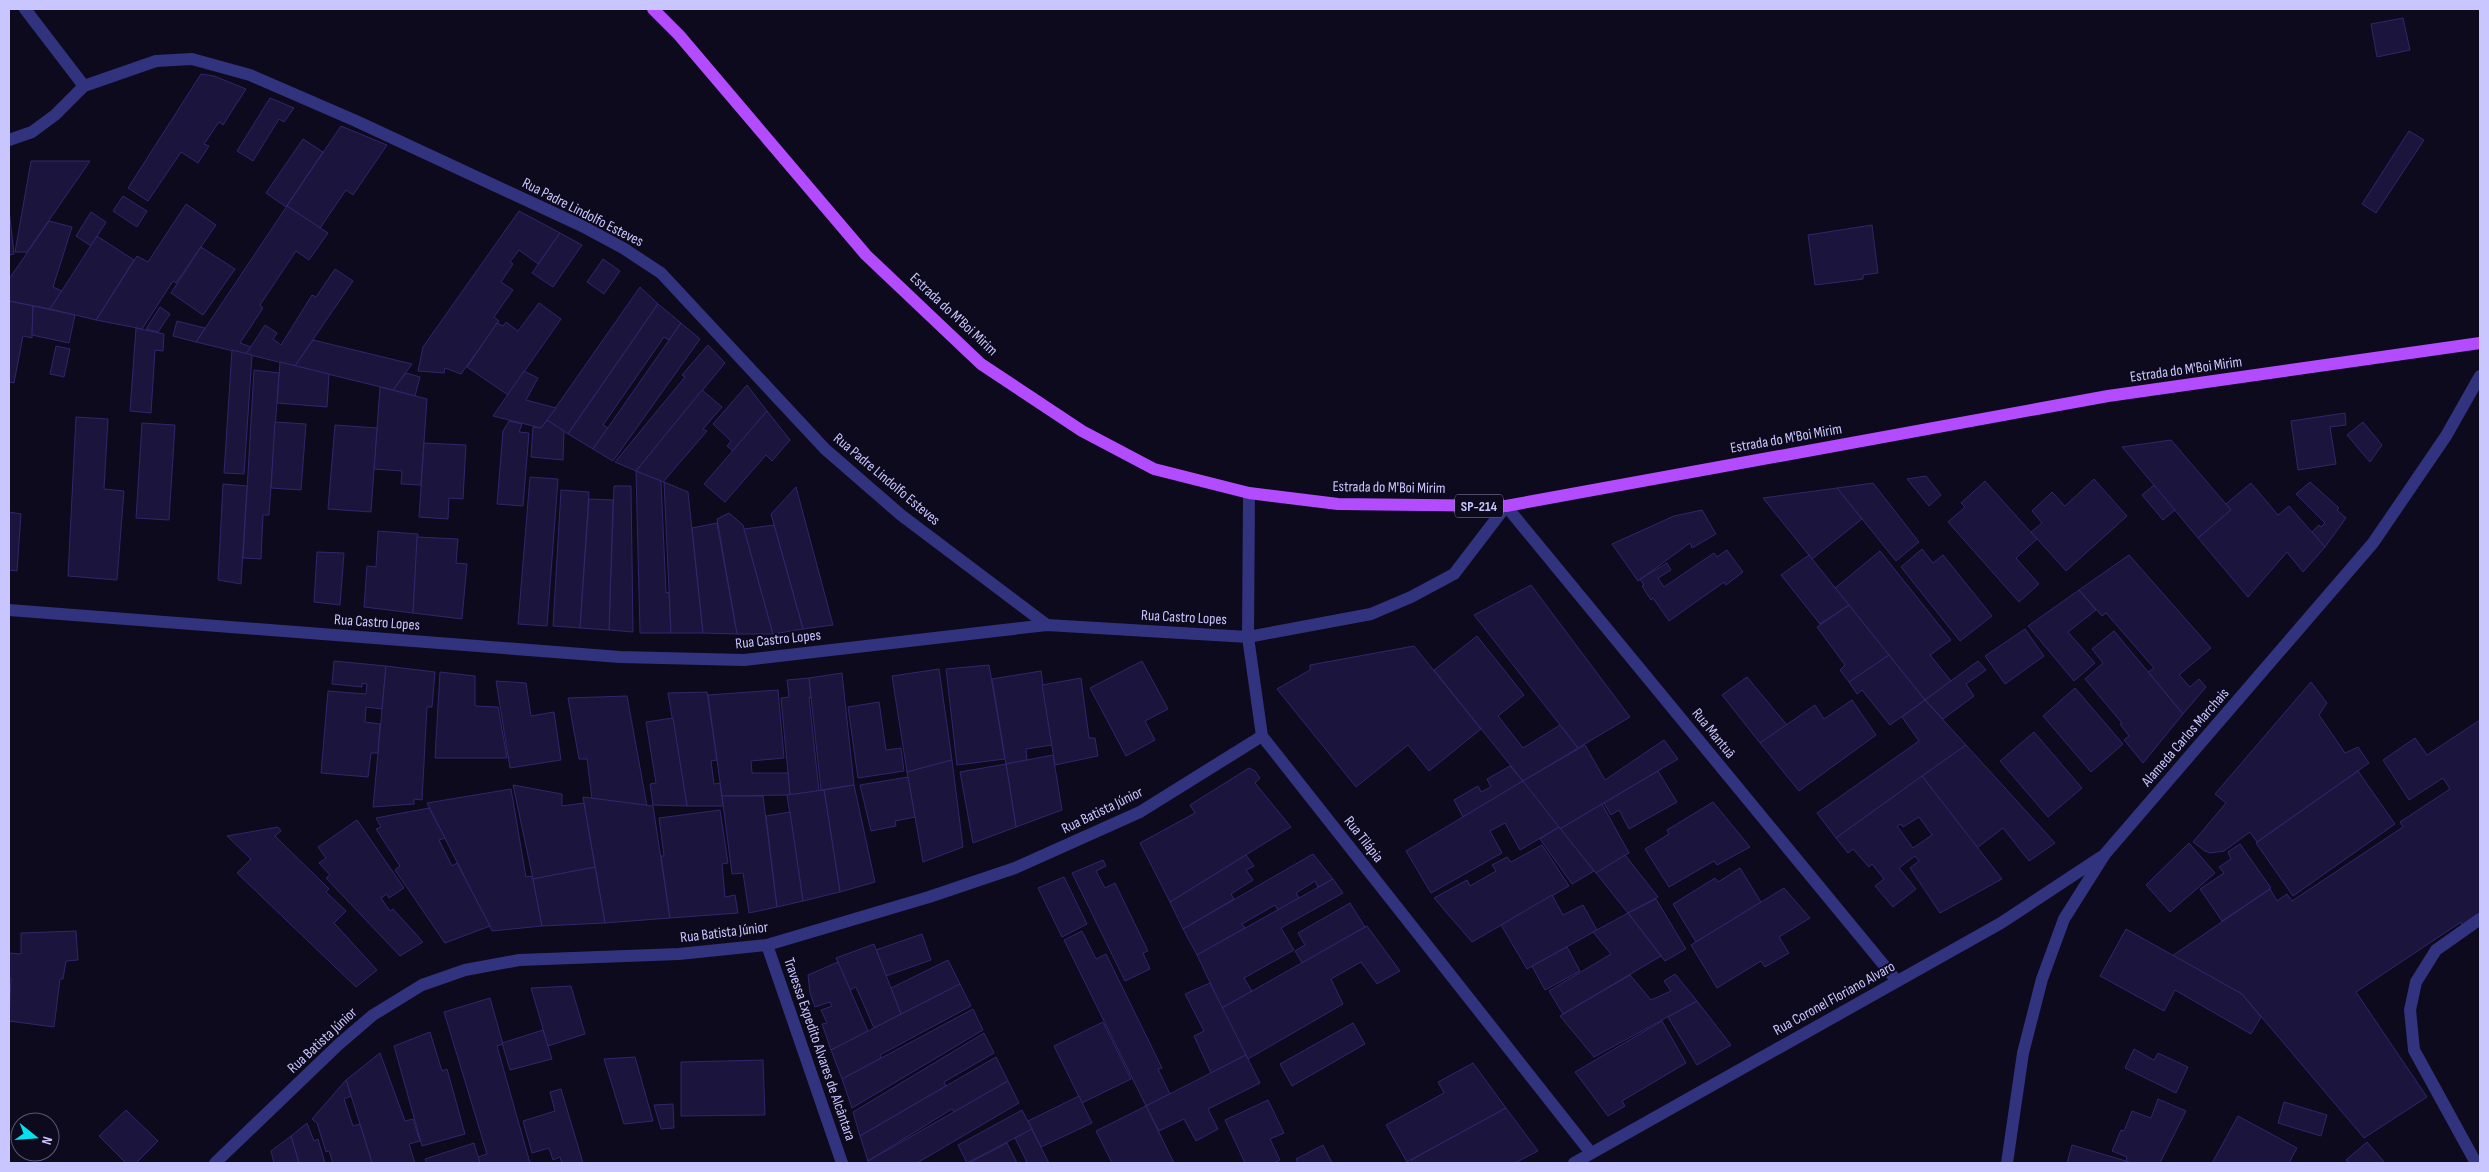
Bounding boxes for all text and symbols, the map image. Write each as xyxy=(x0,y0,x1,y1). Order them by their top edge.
street label: Rua Padre Lindolfo Esteves xyxy=(519,174,647,251)
street label: Estrada do M'Boi Mirim xyxy=(906,269,1001,360)
street label: Estrada do M'Boi Mirim xyxy=(2129,352,2243,387)
street label: Estrada do M'Boi Mirim xyxy=(1729,419,1843,458)
street label: Rua Padre Lindolfo Esteves xyxy=(829,429,944,530)
street label: Estrada do M'Boi Mirim xyxy=(1332,477,1446,498)
road number: SP-214 xyxy=(1455,494,1503,518)
street label: Rua Castro Lopes xyxy=(1141,606,1227,629)
street label: Rua Castro Lopes xyxy=(333,610,421,635)
street label: Rua Castro Lopes xyxy=(734,626,822,653)
street label: Alameda Carlos Marchais xyxy=(2137,684,2233,791)
street label: Rua Mantuã xyxy=(1688,704,1740,762)
street label: Rua Batista Júnior xyxy=(1058,782,1147,838)
street label: Rua Tilápia xyxy=(1340,812,1388,866)
street label: Rua Batista Júnior xyxy=(679,918,770,947)
street label: Travessa Expedito Alvares de Alcântara xyxy=(779,955,860,1143)
street label: Rua Coronel Floriano Alvaro xyxy=(1770,957,1898,1040)
street label: Rua Batista Júnior xyxy=(284,1003,362,1077)
north arrow xyxy=(10,1112,60,1162)
text: N xyxy=(38,1135,56,1147)

